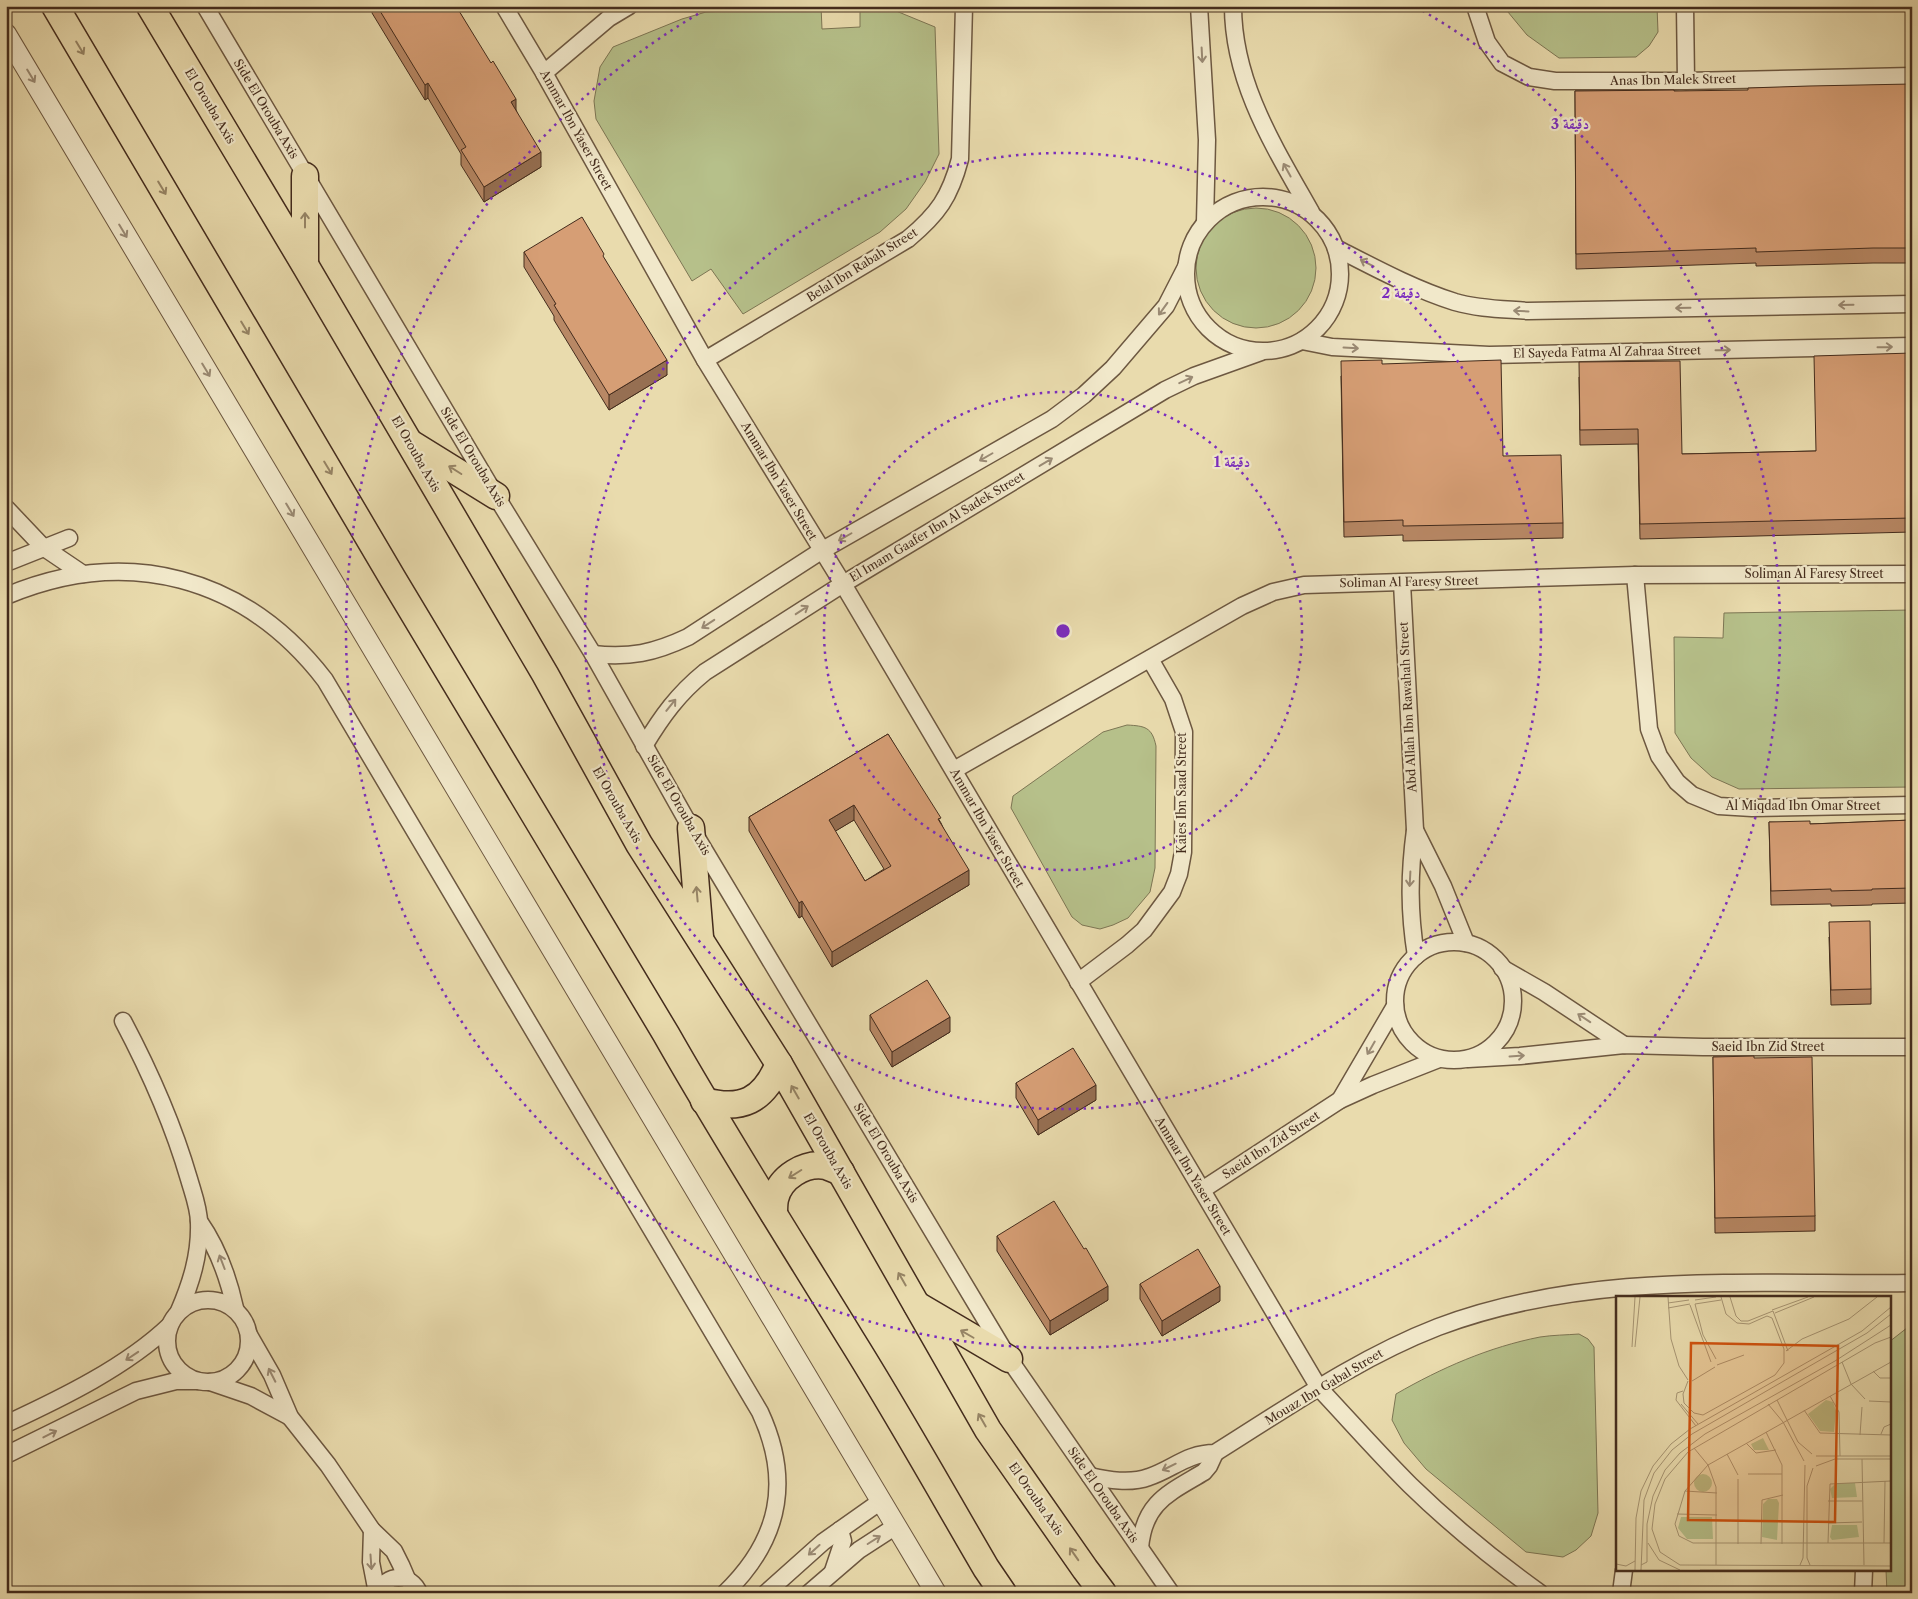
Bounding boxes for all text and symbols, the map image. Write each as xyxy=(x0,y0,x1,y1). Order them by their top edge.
one-way arrow xyxy=(75,41,85,55)
one-way arrow xyxy=(1198,47,1207,63)
street label: Side El Orouba Axis xyxy=(231,56,302,161)
street label: El Orouba Axis xyxy=(182,65,239,146)
street label: Ammar Ibn Yaser Street xyxy=(537,66,616,193)
one-way arrow xyxy=(27,69,37,83)
street label: Anas Ibn Malek Street xyxy=(1609,71,1737,88)
text: 3 دقيقة xyxy=(1551,114,1589,133)
one-way arrow xyxy=(1282,163,1292,177)
one-way arrow xyxy=(158,181,168,195)
one-way arrow xyxy=(300,212,310,228)
one-way arrow xyxy=(119,223,129,237)
street label: Belal Ibn Rabah Street xyxy=(804,224,920,305)
one-way arrow xyxy=(1360,258,1375,268)
text: 2 دقيقة xyxy=(1382,283,1420,302)
one-way arrow xyxy=(1838,300,1854,310)
one-way arrow xyxy=(1157,302,1168,315)
one-way arrow xyxy=(1675,303,1692,313)
one-way arrow xyxy=(1513,306,1529,315)
one-way arrow xyxy=(241,321,251,335)
street label: El Sayeda Fatma Al Zahraa Street xyxy=(1513,342,1702,361)
one-way arrow xyxy=(1877,342,1893,351)
one-way arrow xyxy=(1342,343,1358,352)
one-way arrow xyxy=(1714,345,1731,355)
one-way arrow xyxy=(202,363,212,377)
one-way arrow xyxy=(1178,375,1193,384)
street label: Side El Orouba Axis xyxy=(438,404,509,509)
street label: El Orouba Axis xyxy=(389,413,444,495)
street label: Ammar Ibn Yaser Street xyxy=(738,418,821,543)
one-way arrow xyxy=(980,452,994,462)
text: 1 دقيقة xyxy=(1214,452,1250,471)
one-way arrow xyxy=(1038,457,1052,467)
one-way arrow xyxy=(323,460,333,475)
one-way arrow xyxy=(448,465,462,475)
street label: El Imam Gaafer Ibn Al Sadek Street xyxy=(846,468,1028,585)
one-way arrow xyxy=(285,502,295,516)
one-way arrow xyxy=(838,532,853,542)
street label: Soliman Al Faresy Street xyxy=(1744,566,1884,581)
street label: Soliman Al Faresy Street xyxy=(1339,573,1479,590)
one-way arrow xyxy=(795,605,809,615)
one-way arrow xyxy=(701,619,715,629)
street label: Abd Allah Ibn Rawahah Street xyxy=(1395,621,1420,794)
centre of rings xyxy=(1054,622,1072,640)
one-way arrow xyxy=(666,699,677,712)
street label: Kaies Ibn Saad Street xyxy=(1174,732,1189,854)
street label: Side El Orouba Axis xyxy=(645,752,714,858)
street label: El Orouba Axis xyxy=(590,764,645,846)
street label: Ammar Ibn Yaser Street xyxy=(947,765,1028,891)
street label: Al Miqdad Ibn Omar Street xyxy=(1725,798,1881,813)
one-way arrow xyxy=(1405,870,1414,886)
one-way arrow xyxy=(692,887,701,903)
one-way arrow xyxy=(1577,1013,1591,1023)
street label: Saeid Ibn Zid Street xyxy=(1711,1039,1825,1054)
one-way arrow xyxy=(1366,1041,1376,1055)
one-way arrow xyxy=(1508,1051,1524,1061)
one-way arrow xyxy=(789,1086,799,1100)
street label: Side El Orouba Axis xyxy=(851,1100,922,1205)
street label: Saeid Ibn Zid Street xyxy=(1219,1107,1323,1182)
street label: El Orouba Axis xyxy=(801,1110,856,1192)
street label: Ammar Ibn Yaser Street xyxy=(1152,1113,1235,1238)
one-way arrow xyxy=(788,1168,802,1179)
one-way arrow xyxy=(217,1255,226,1270)
one-way arrow xyxy=(897,1271,907,1286)
inset map xyxy=(1616,1296,1890,1572)
one-way arrow xyxy=(960,1329,974,1339)
street label: Mouaz Ibn Gabal Street xyxy=(1262,1345,1386,1428)
one-way arrow xyxy=(125,1351,139,1361)
one-way arrow xyxy=(267,1367,277,1382)
one-way arrow xyxy=(977,1413,987,1427)
one-way arrow xyxy=(42,1429,57,1438)
street label: Side El Orouba Axis xyxy=(1065,1444,1142,1546)
street label: El Orouba Axis xyxy=(1006,1459,1067,1538)
one-way arrow xyxy=(1162,1463,1177,1472)
one-way arrow xyxy=(867,1535,881,1545)
one-way arrow xyxy=(807,1544,820,1556)
one-way arrow xyxy=(1069,1547,1079,1561)
one-way arrow xyxy=(366,1553,376,1569)

